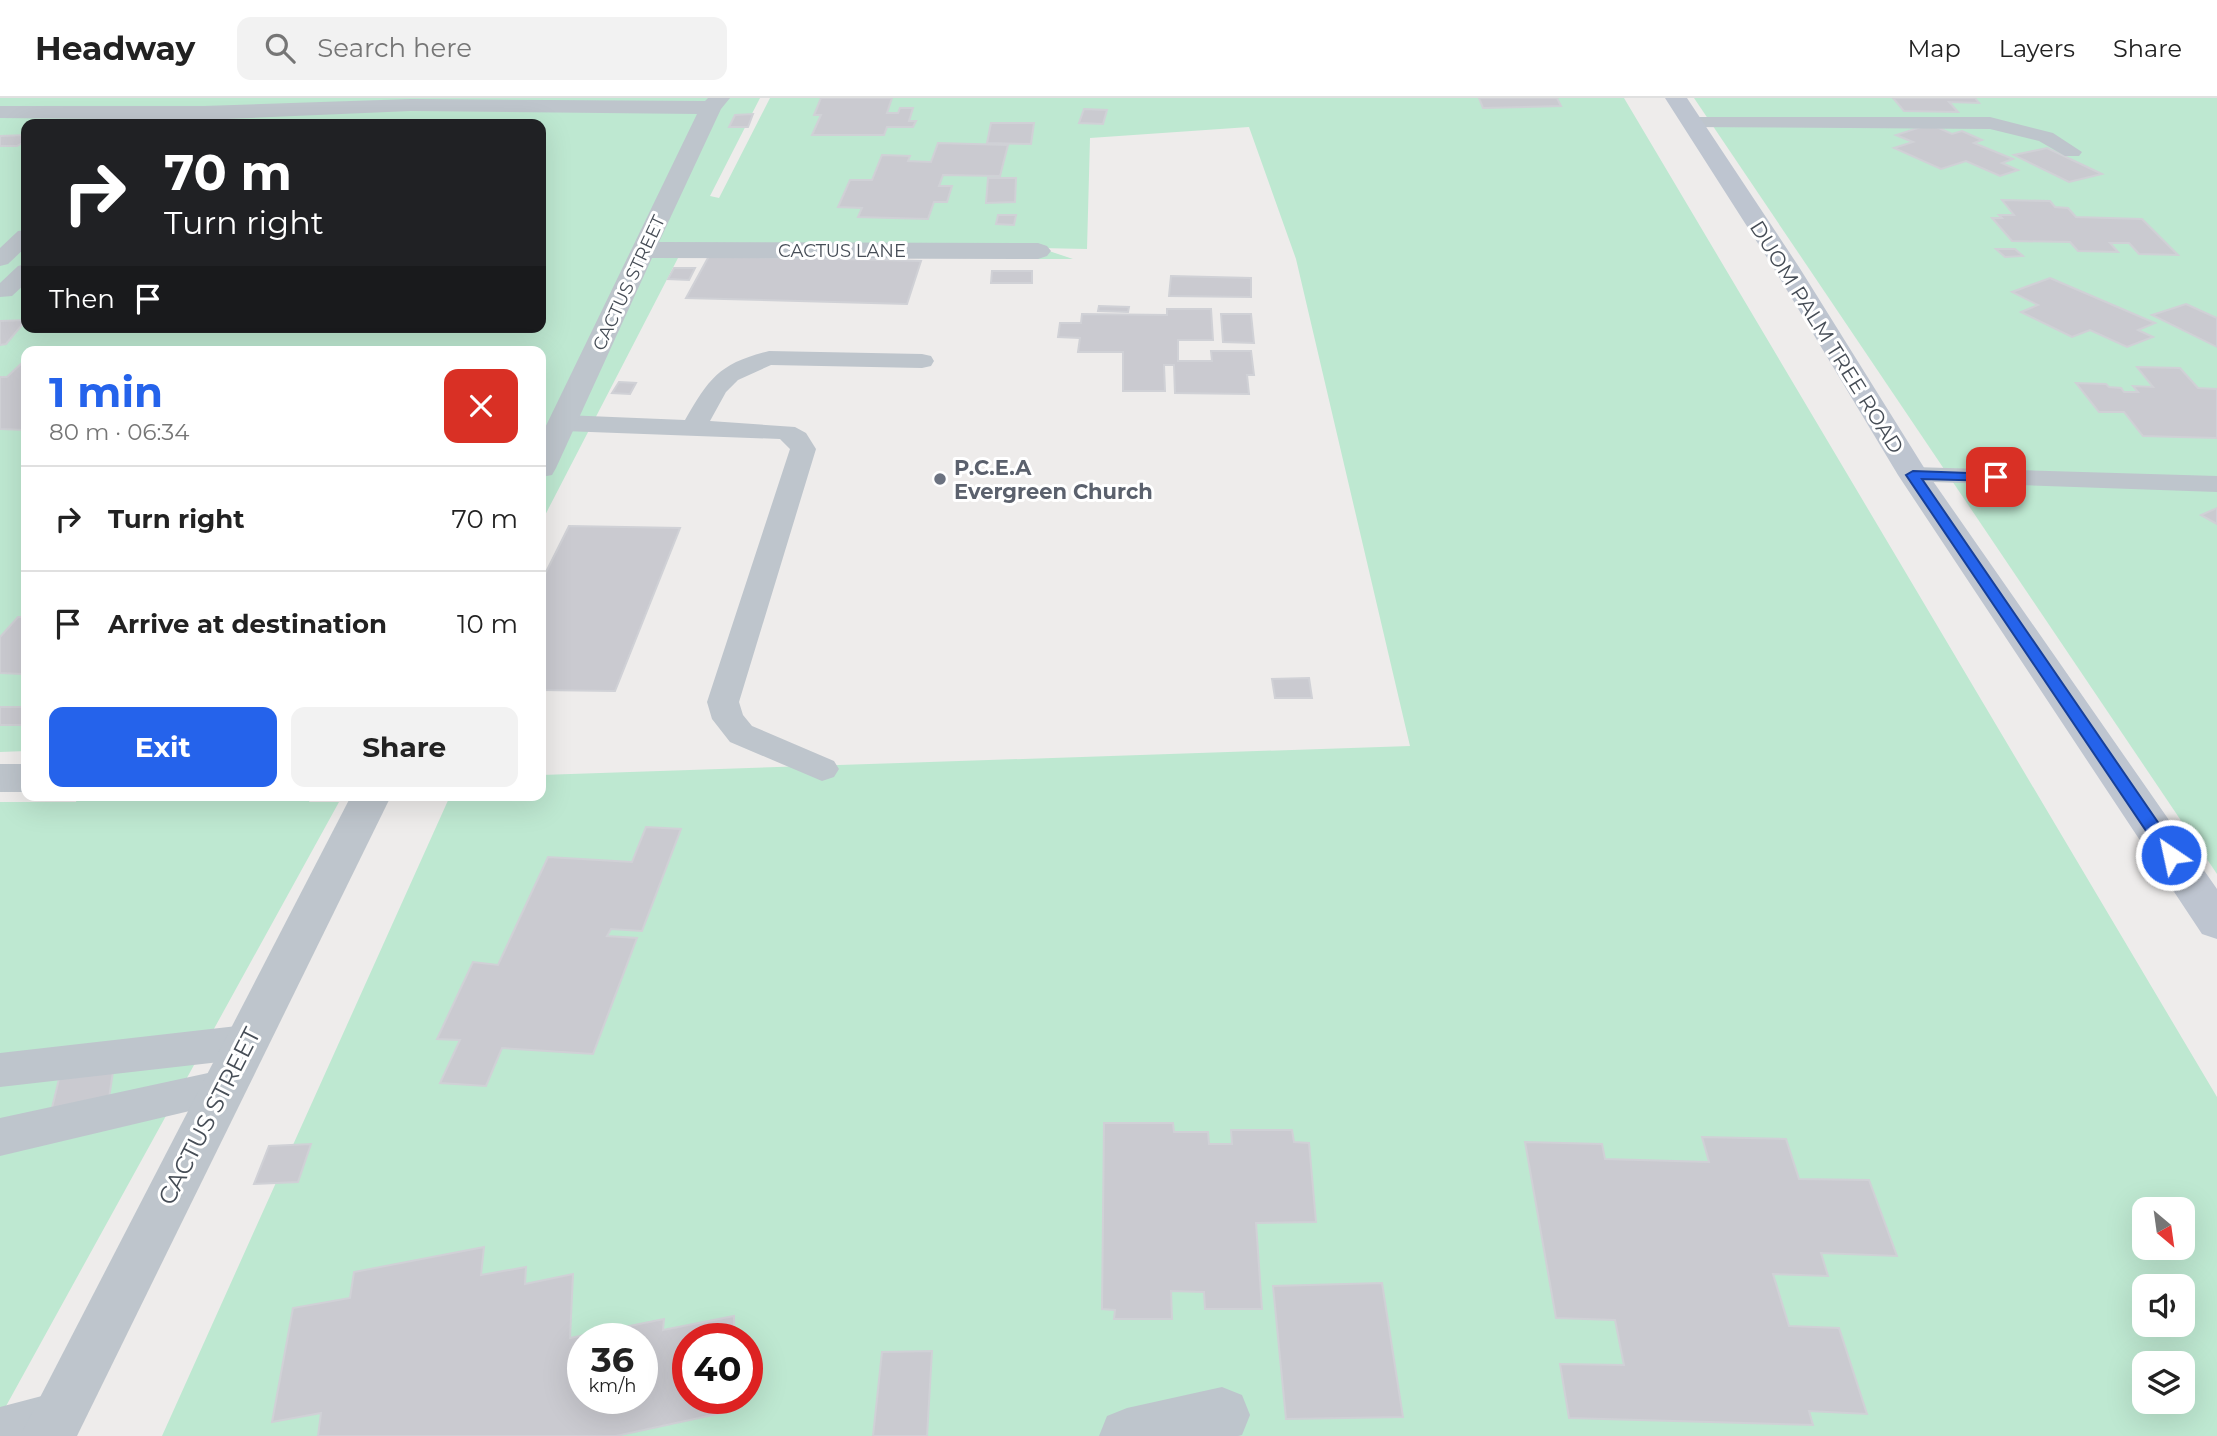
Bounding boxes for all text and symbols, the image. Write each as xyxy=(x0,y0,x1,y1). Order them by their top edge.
search box xyxy=(237,17,727,80)
text: Headway xyxy=(35,28,195,68)
icon: search xyxy=(261,29,299,67)
text: Search here xyxy=(317,32,472,64)
text: Map xyxy=(1907,34,1961,63)
text: Layers xyxy=(1999,34,2075,63)
text: Share xyxy=(2113,34,2182,63)
text: 70 m xyxy=(164,143,292,202)
icon: right xyxy=(49,147,140,238)
text: Turn right xyxy=(164,203,324,242)
street label: CACTUS STREET xyxy=(588,211,670,354)
street label: DUOM PALM TREE ROAD xyxy=(1745,216,1909,458)
street label: CACTUS LANE xyxy=(778,240,906,262)
icon: arrive xyxy=(129,280,167,318)
text: Then xyxy=(49,283,115,315)
text: 1 min xyxy=(49,366,163,418)
button: close xyxy=(444,369,518,443)
text: 80 m · 06:34 xyxy=(49,418,189,446)
pin xyxy=(1966,447,2026,507)
place label: P.C.E.A Evergreen Church xyxy=(954,455,1153,504)
icon: arrive xyxy=(1977,458,2015,496)
marker: P.C.E.A Evergreen Church xyxy=(932,471,948,487)
icon: right xyxy=(49,500,87,538)
text: Turn right xyxy=(108,503,244,535)
text: 70 m xyxy=(452,503,518,535)
icon: arrive xyxy=(49,605,87,643)
text: Arrive at destination xyxy=(108,608,387,640)
text: 10 m xyxy=(457,608,518,640)
button: Exit xyxy=(49,707,277,787)
button: Share xyxy=(291,707,518,787)
position arrow xyxy=(2134,818,2208,892)
street label: CACTUS STREET xyxy=(152,1022,266,1210)
north arrow xyxy=(2132,1197,2194,1260)
map controls xyxy=(2132,1197,2195,1414)
button: sound xyxy=(2132,1274,2195,1337)
speed limit sign: 40 xyxy=(672,1323,763,1414)
text: 36 xyxy=(591,1338,634,1381)
button: layers xyxy=(2132,1351,2195,1414)
text: km/h xyxy=(588,1375,637,1397)

